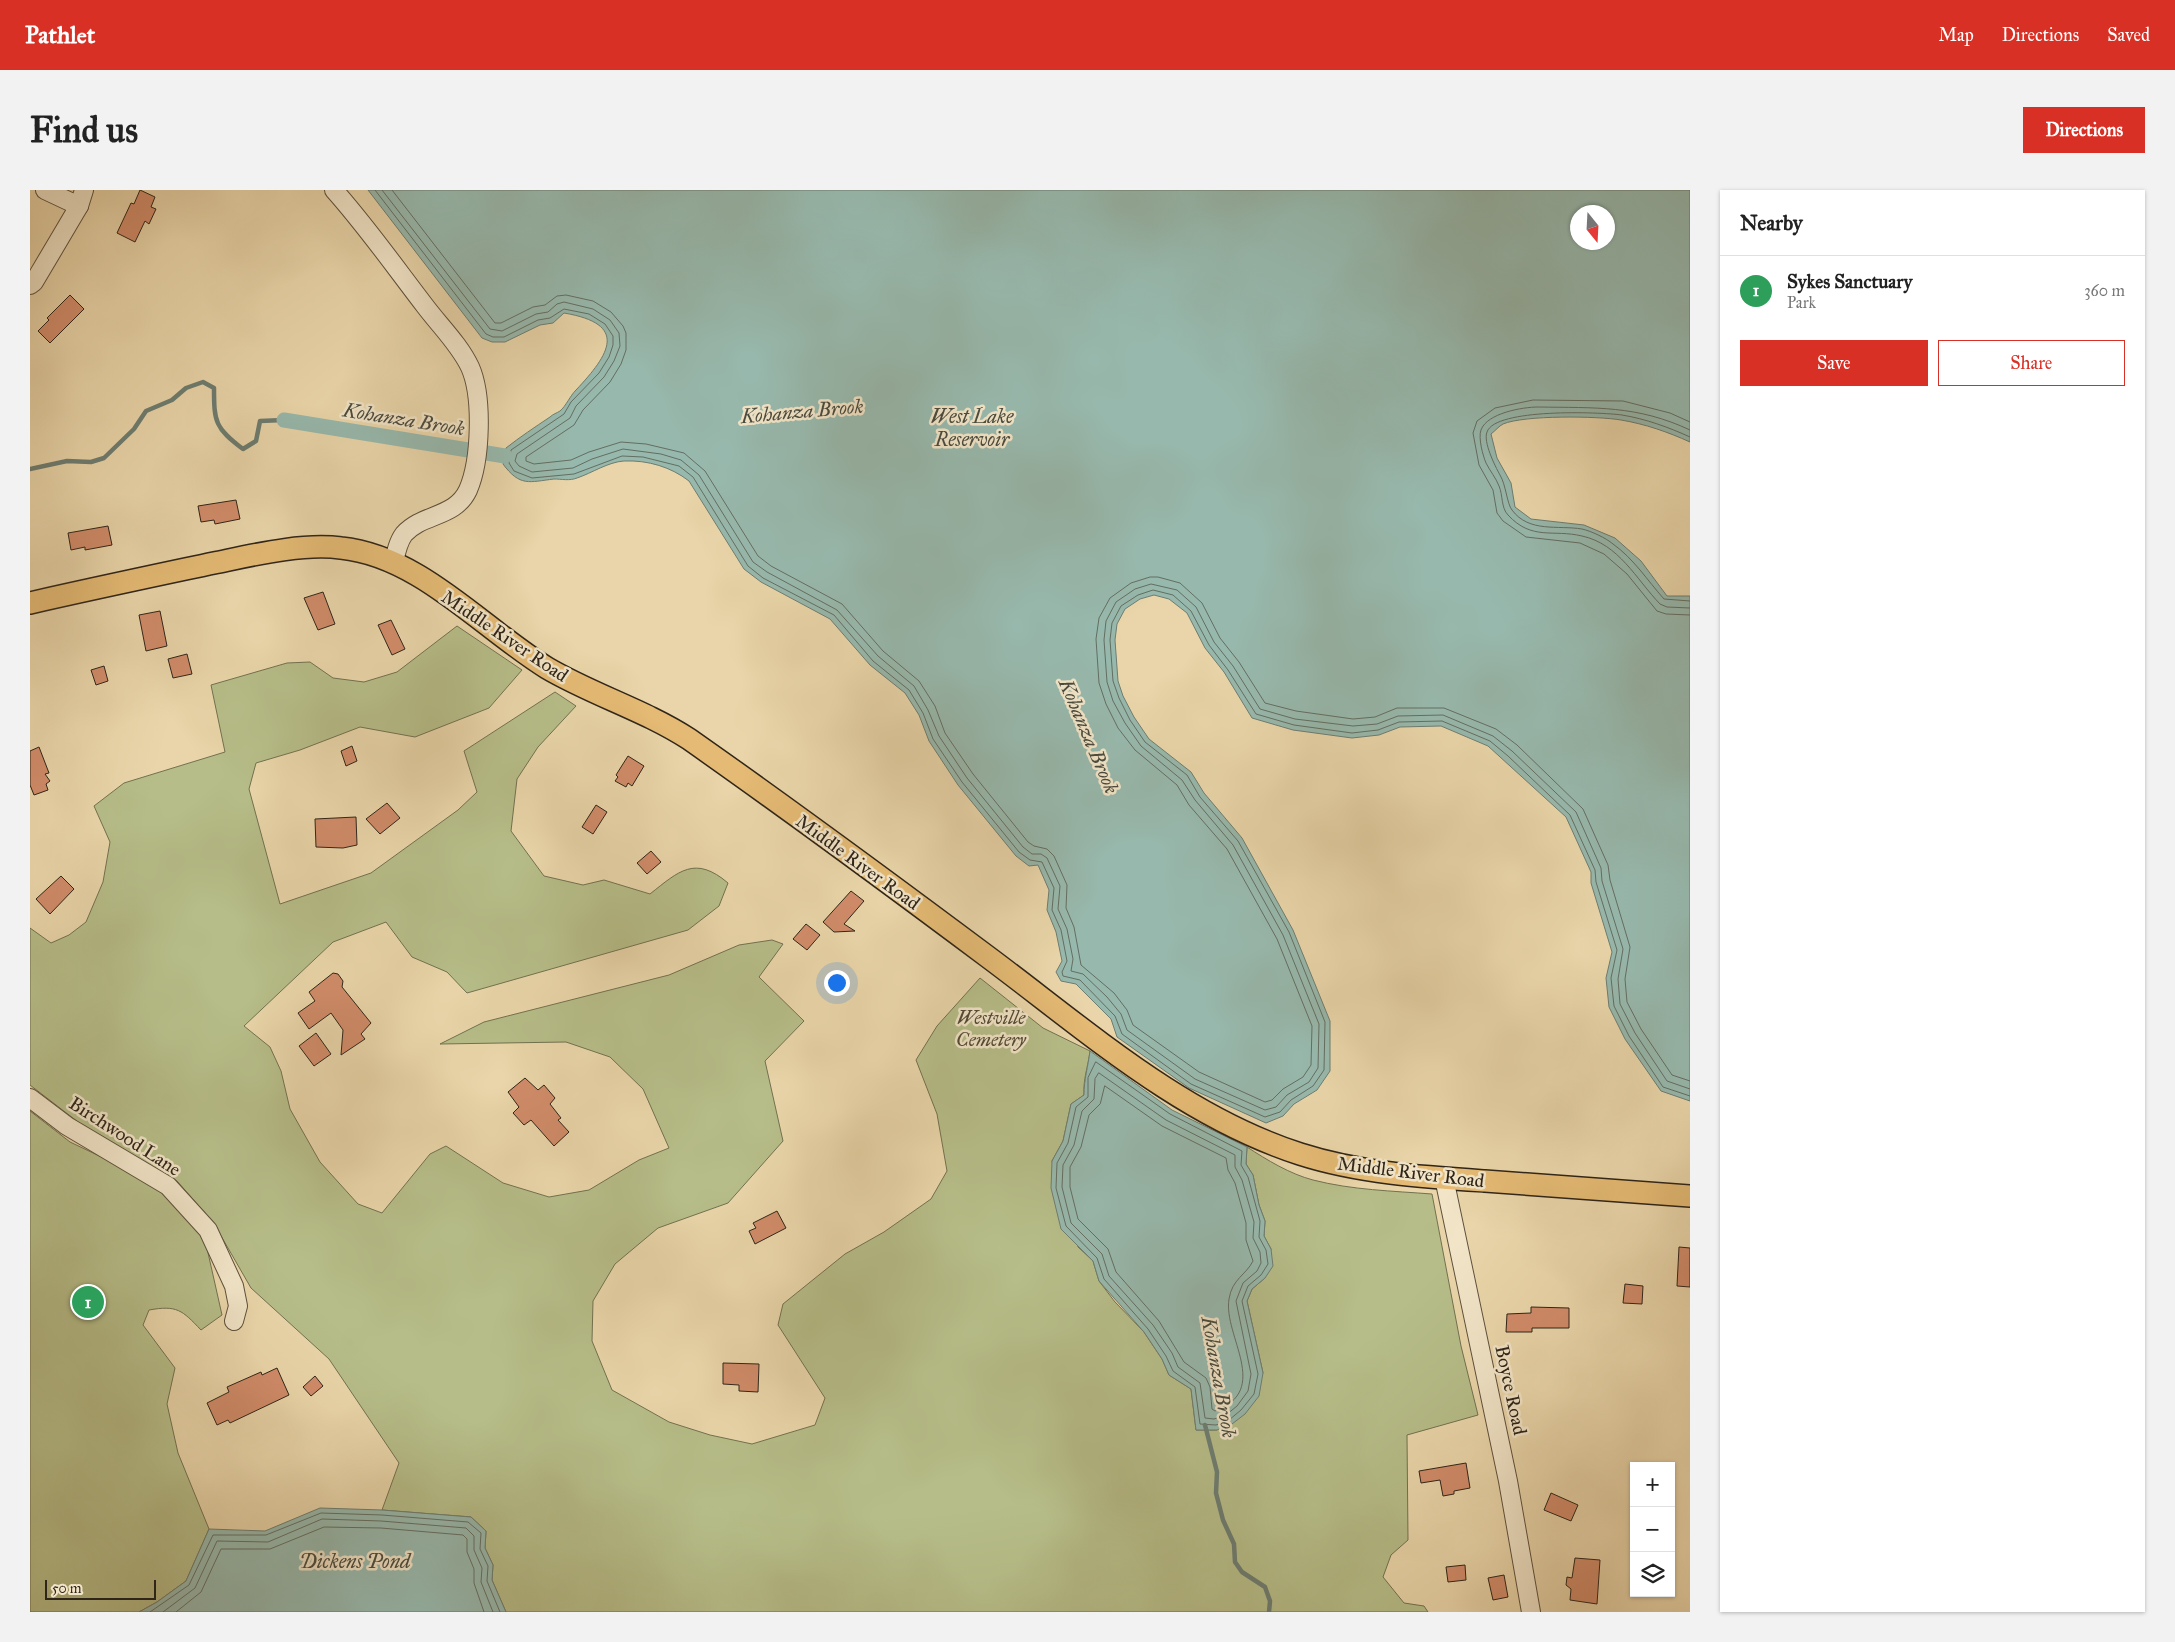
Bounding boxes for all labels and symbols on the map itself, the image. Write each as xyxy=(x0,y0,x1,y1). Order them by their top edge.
north arrow xyxy=(1570,205,1615,250)
water label: Kohanza Brook xyxy=(739,394,864,428)
water label: Kohanza Brook xyxy=(340,397,467,440)
water label: West Lake Reservoir xyxy=(931,404,1014,451)
street label: Middle River Road xyxy=(437,585,573,687)
water label: Kohanza Brook xyxy=(1054,674,1124,797)
street label: Middle River Road xyxy=(791,809,925,915)
your location xyxy=(824,970,850,996)
park label: Westville Cemetery xyxy=(956,1006,1027,1051)
street label: Birchwood Lane xyxy=(65,1091,185,1181)
street label: Middle River Road xyxy=(1336,1152,1486,1192)
pin: 1 xyxy=(72,1283,104,1321)
water label: Kohanza Brook xyxy=(1196,1313,1242,1440)
street label: Boyce Road xyxy=(1490,1343,1532,1438)
water label: Dickens Pond xyxy=(299,1549,412,1573)
scale bar xyxy=(45,1577,156,1600)

